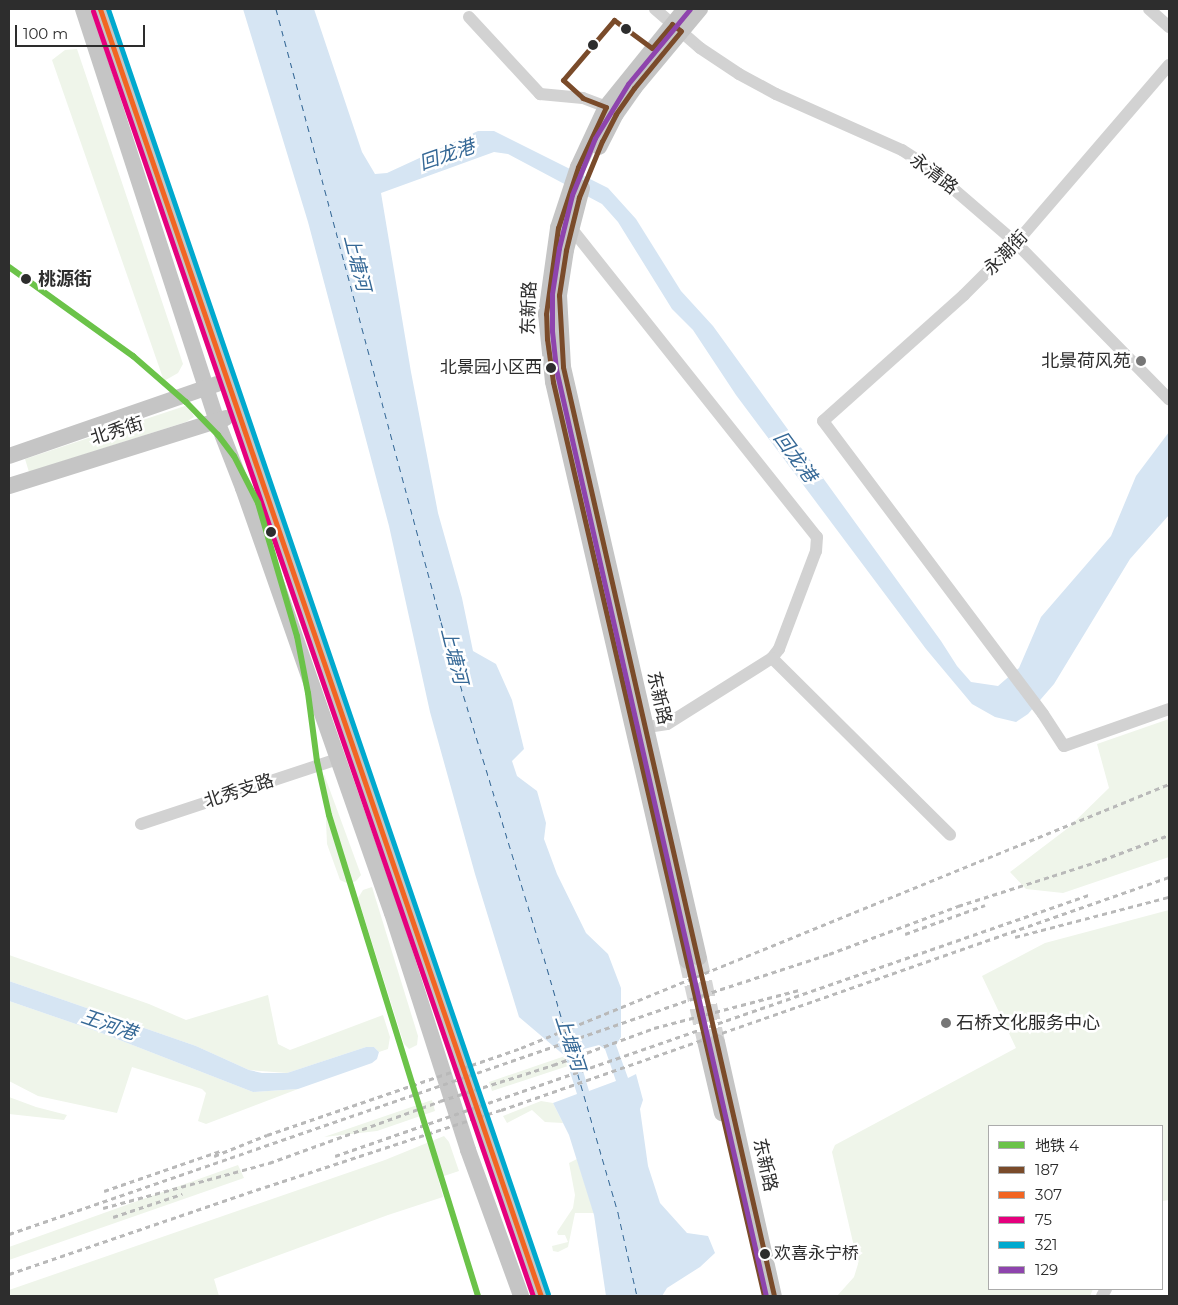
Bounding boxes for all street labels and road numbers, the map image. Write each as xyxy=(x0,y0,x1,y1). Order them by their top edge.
street label: 永清路 xyxy=(906,149,962,199)
street label: 永潮街 xyxy=(979,226,1033,280)
street label: 东新路 xyxy=(517,281,541,335)
street label: 北秀街 xyxy=(88,413,146,449)
street label: 东新路 xyxy=(642,669,676,727)
street label: 北秀支路 xyxy=(201,770,277,812)
street label: 东新路 xyxy=(748,1136,782,1194)

